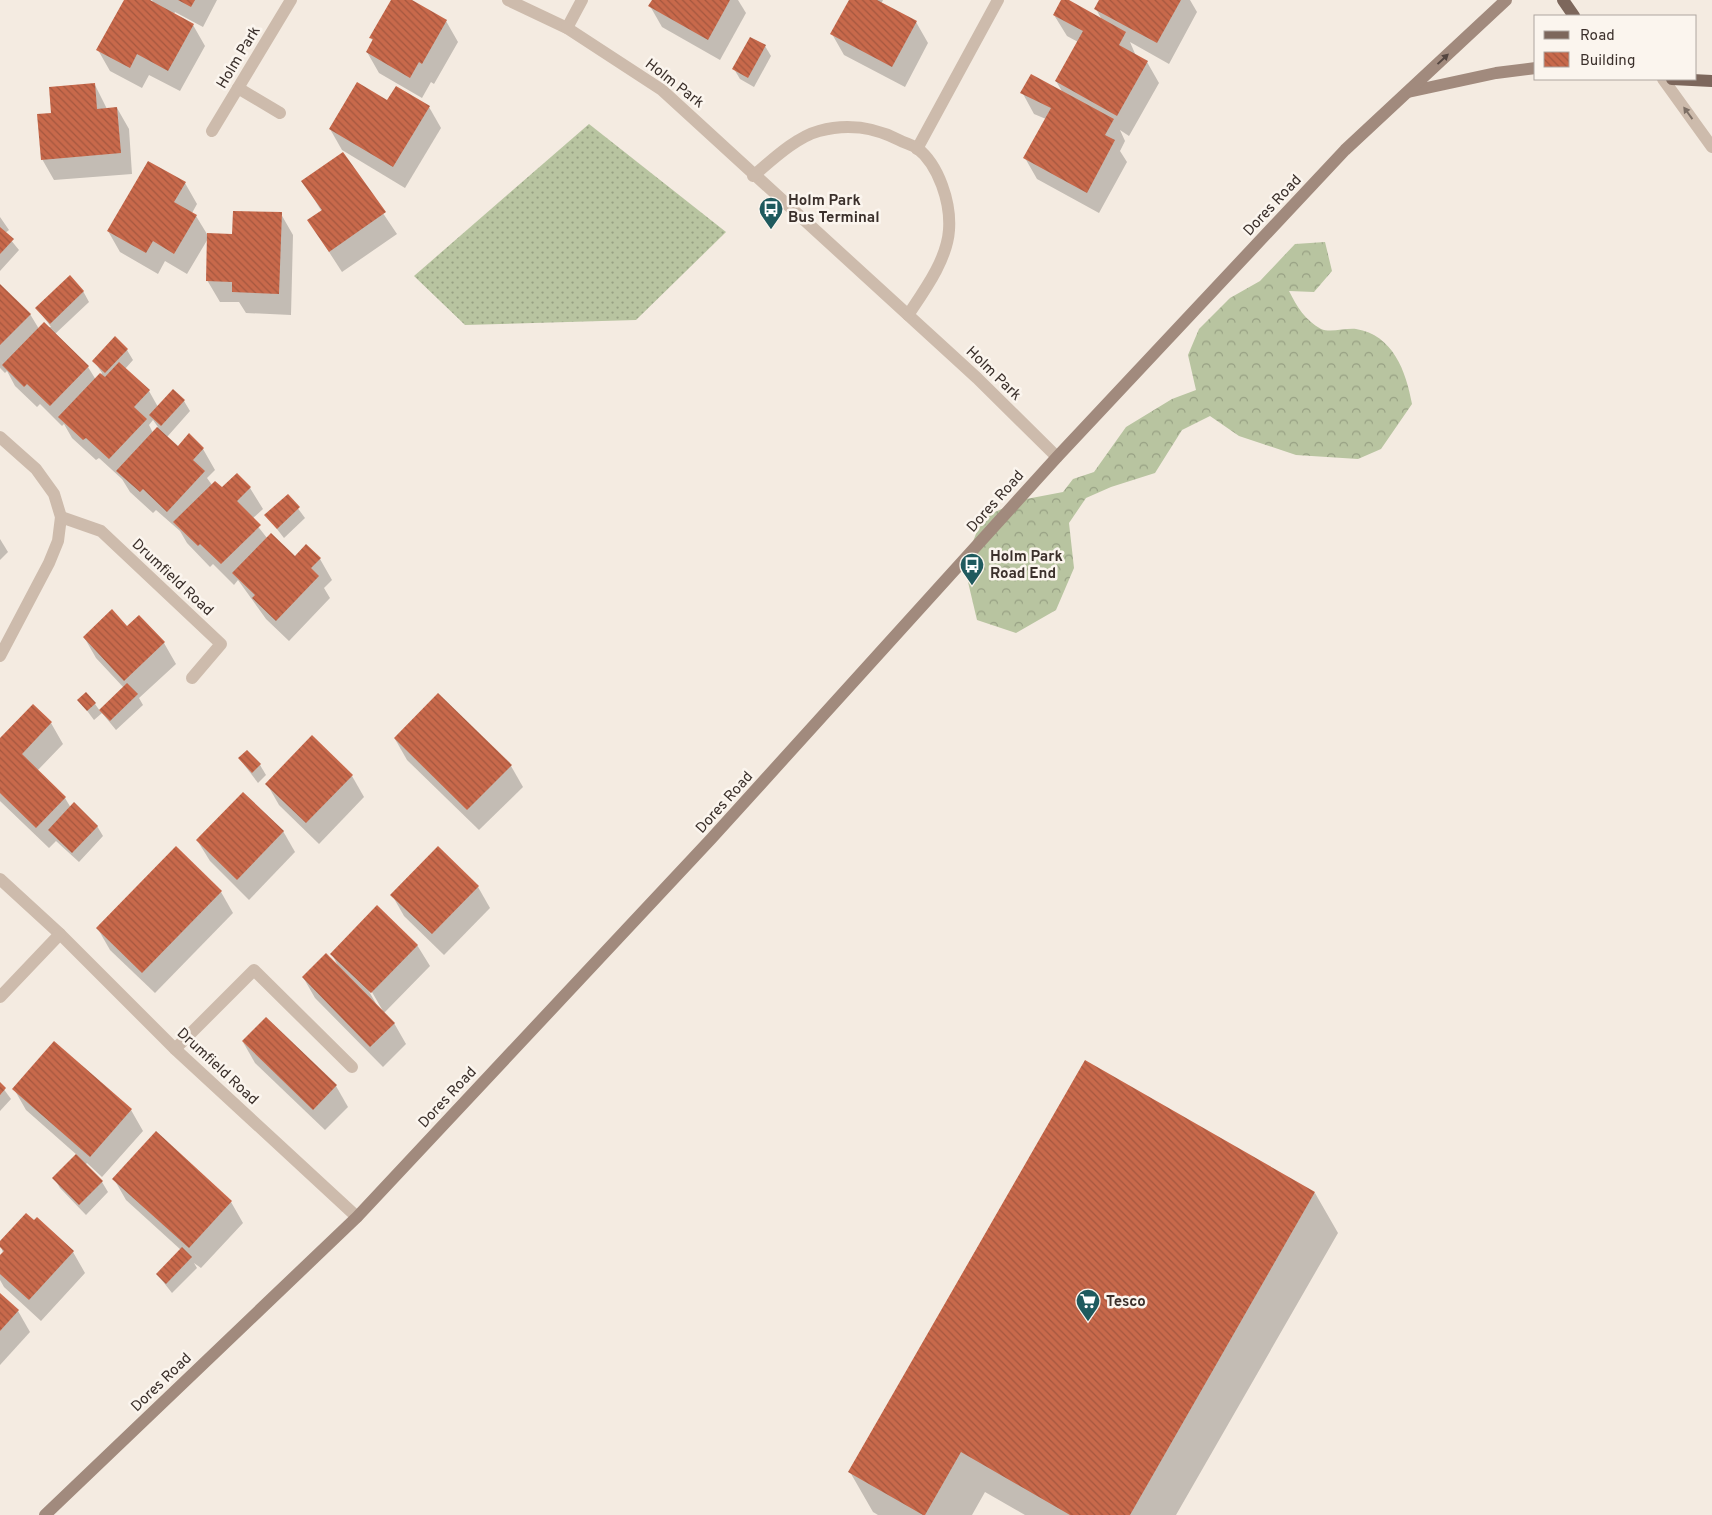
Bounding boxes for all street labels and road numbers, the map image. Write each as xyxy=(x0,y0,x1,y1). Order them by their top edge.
street label: Holm Park xyxy=(213,23,265,93)
street label: Holm Park xyxy=(641,55,708,113)
street label: Dores Road xyxy=(1240,171,1306,241)
street label: Holm Park xyxy=(961,343,1025,405)
street label: Dores Road xyxy=(963,467,1029,537)
street label: Drumfield Road xyxy=(127,535,217,621)
street label: Dores Road xyxy=(692,768,758,838)
street label: Drumfield Road xyxy=(172,1024,262,1110)
street label: Dores Road xyxy=(415,1063,481,1133)
street label: Dores Road xyxy=(128,1349,196,1417)

